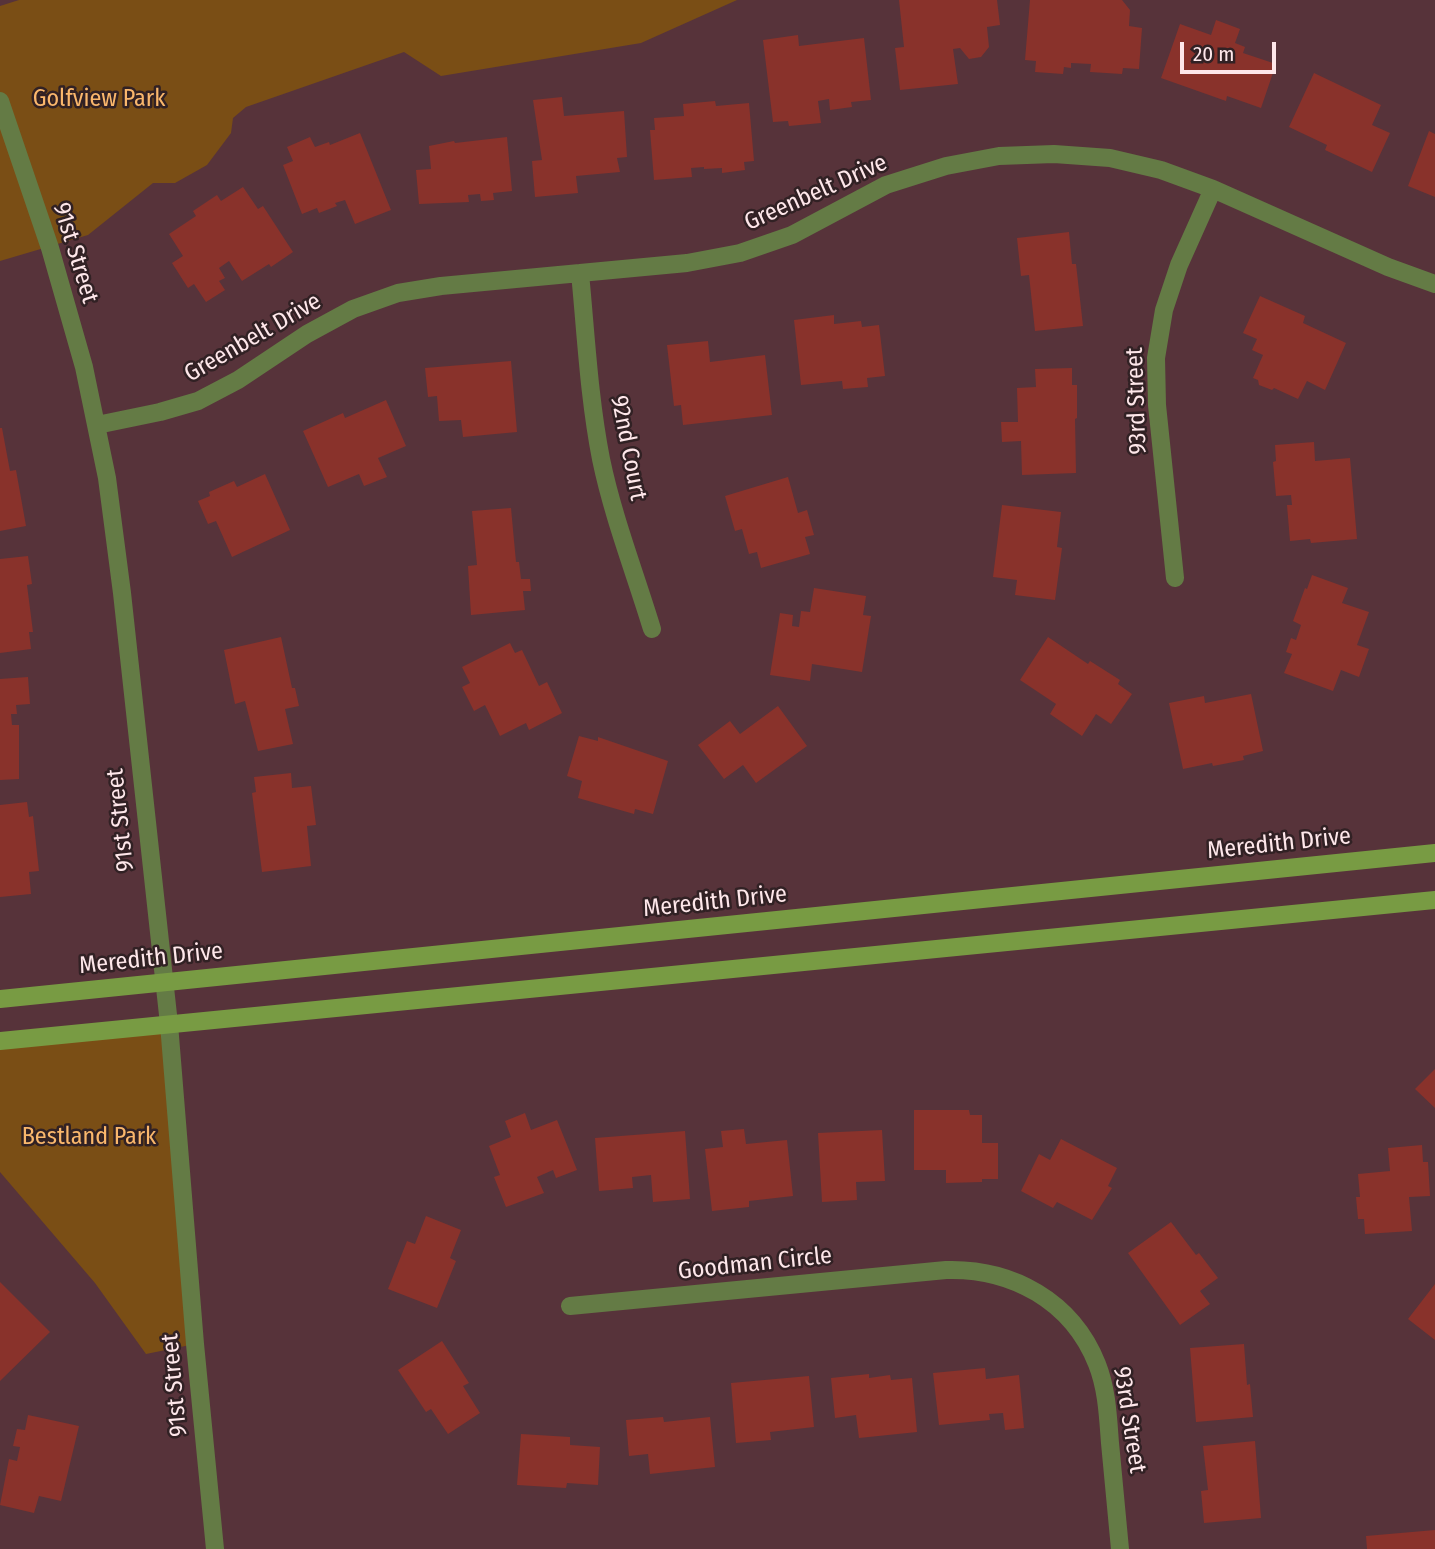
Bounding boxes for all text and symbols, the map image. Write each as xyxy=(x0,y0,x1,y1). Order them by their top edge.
scale bar xyxy=(1183,28,1279,72)
text: 20 m xyxy=(1193,41,1234,67)
park label: Golfview Park xyxy=(33,85,165,113)
street label: Greenbelt Drive xyxy=(740,149,892,237)
street label: 91st Street xyxy=(46,199,104,307)
street label: Greenbelt Drive xyxy=(180,287,326,389)
street label: 93rd Street xyxy=(1121,347,1153,455)
street label: 92nd Court xyxy=(604,393,652,503)
street label: 91st Street xyxy=(101,767,141,873)
street label: Meredith Drive xyxy=(1206,822,1352,866)
street label: Meredith Drive xyxy=(642,880,788,924)
street label: Meredith Drive xyxy=(78,937,224,981)
park label: Bestland Park xyxy=(22,1123,156,1151)
street label: Goodman Circle xyxy=(677,1242,833,1286)
street label: 91st Street xyxy=(156,1332,194,1438)
street label: 93rd Street xyxy=(1106,1365,1152,1475)

